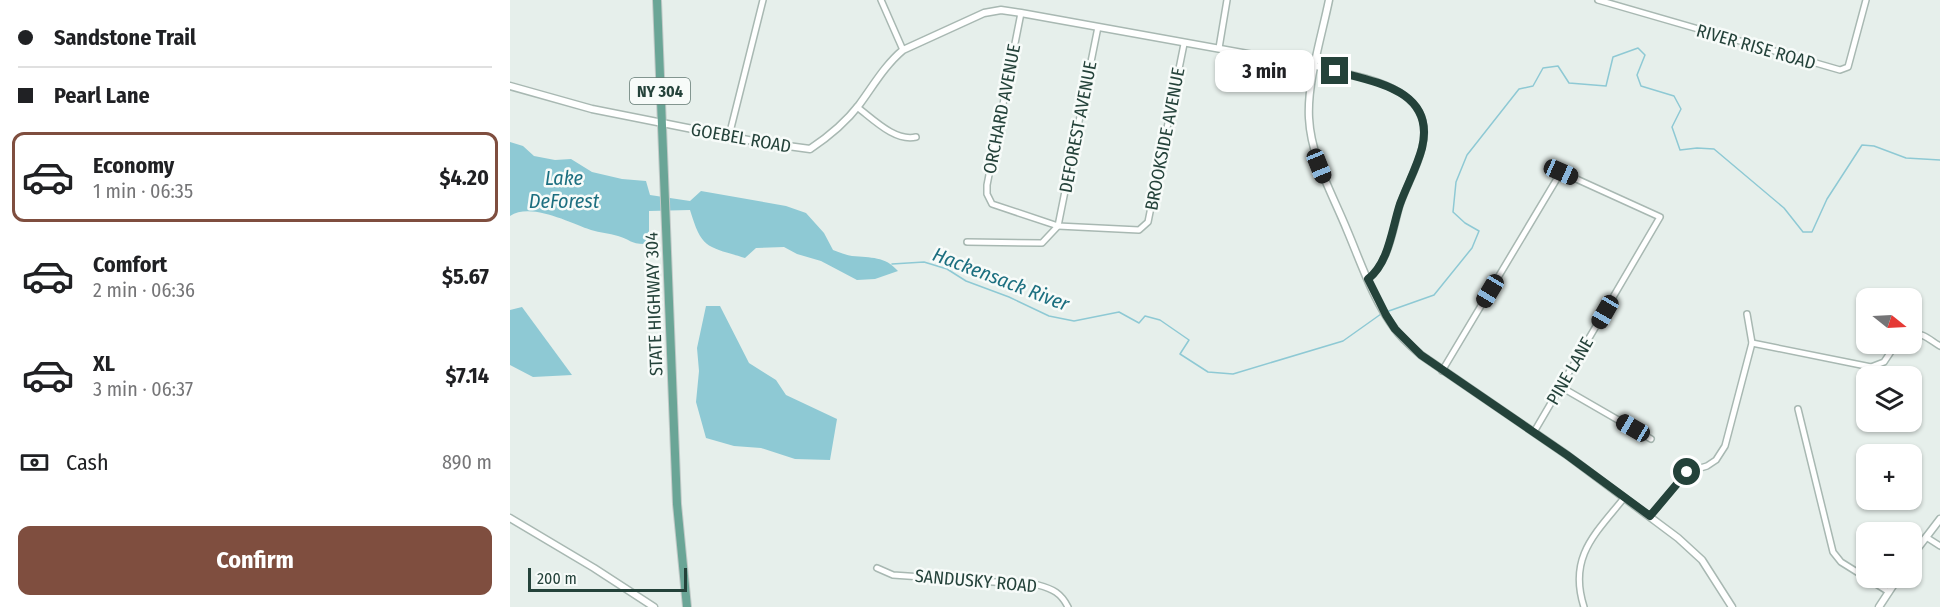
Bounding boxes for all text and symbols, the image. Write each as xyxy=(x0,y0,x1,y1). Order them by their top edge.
street label: RIVER RISE ROAD xyxy=(1694,19,1818,75)
text: Sandstone Trail xyxy=(54,24,196,51)
street label: ORCHARD AVENUE xyxy=(979,42,1025,176)
callout: 3 min xyxy=(1215,50,1314,92)
route end xyxy=(1321,57,1348,84)
street label: DEFOREST AVENUE xyxy=(1054,59,1102,195)
text: 3 min xyxy=(1242,59,1287,83)
street label: BROOKSIDE AVENUE xyxy=(1140,66,1190,212)
road number: NY 304 xyxy=(630,78,690,104)
text: Pearl Lane xyxy=(54,82,150,109)
street label: GOEBEL ROAD xyxy=(689,118,793,158)
car xyxy=(1304,146,1334,186)
icon: car xyxy=(21,150,75,204)
text: Economy xyxy=(93,152,174,179)
car xyxy=(1541,156,1581,188)
text: $4.20 xyxy=(439,164,489,191)
water label: Lake DeForest xyxy=(529,166,600,213)
text: 1 min · 06:35 xyxy=(93,179,193,203)
street label: STATE HIGHWAY 304 xyxy=(640,231,668,376)
water label: Hackensack River xyxy=(930,242,1073,316)
icon: car xyxy=(21,249,75,303)
text: Comfort xyxy=(93,251,167,278)
text: $5.67 xyxy=(442,263,489,290)
car xyxy=(1473,271,1507,311)
text: 2 min · 06:36 xyxy=(93,278,195,302)
north arrow xyxy=(1856,288,1922,354)
map controls xyxy=(1856,288,1922,588)
car xyxy=(1588,292,1622,332)
street label: PINE LANE xyxy=(1542,333,1598,409)
icon: car xyxy=(21,348,75,402)
text: XL xyxy=(93,350,115,377)
text: $7.14 xyxy=(446,362,489,389)
button: layers xyxy=(1856,366,1922,432)
text: 3 min · 06:37 xyxy=(93,377,193,401)
car xyxy=(1613,411,1653,445)
button: + xyxy=(1856,444,1922,510)
icon: cash xyxy=(18,446,51,479)
text: Cash xyxy=(66,449,109,476)
text: 890 m xyxy=(442,450,492,474)
route start xyxy=(1673,458,1700,485)
button: − xyxy=(1856,522,1922,588)
button: Confirm xyxy=(18,526,492,595)
scale bar xyxy=(528,565,687,592)
street label: SANDUSKY ROAD xyxy=(914,565,1038,597)
text: 200 m xyxy=(537,569,577,588)

